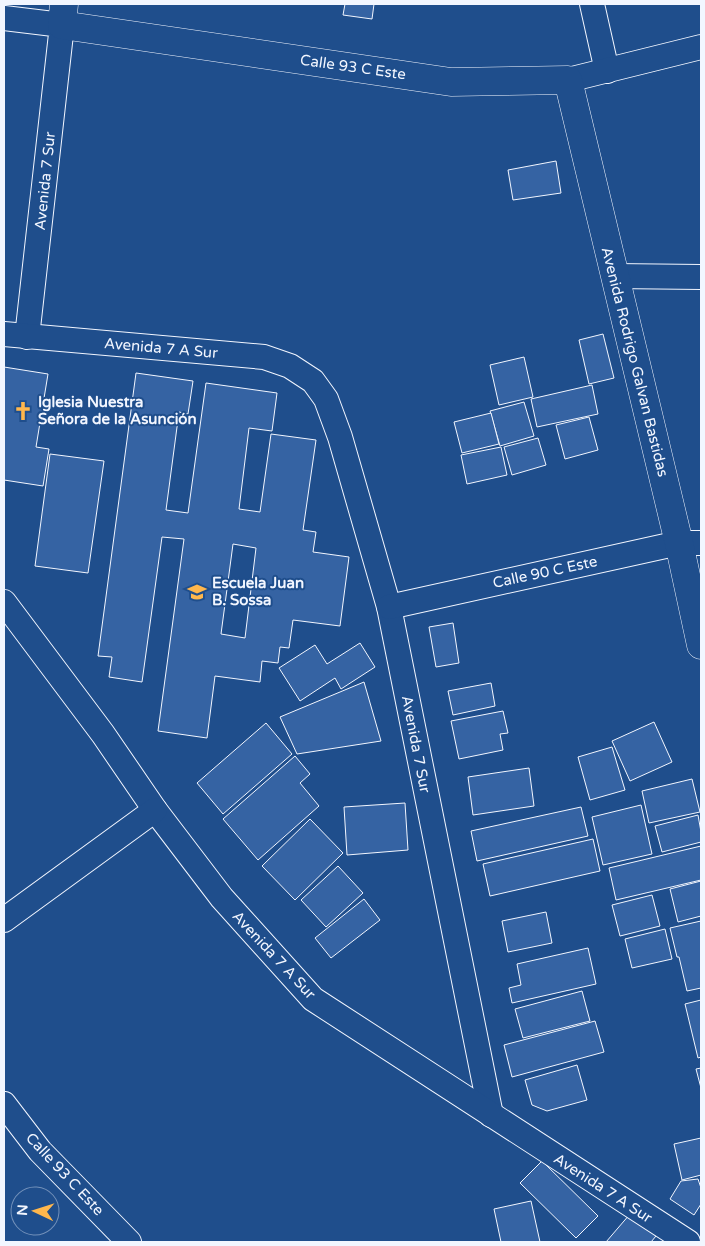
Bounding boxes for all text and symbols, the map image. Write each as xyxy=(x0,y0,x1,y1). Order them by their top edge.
street label: Calle 93 C Este xyxy=(299,51,407,83)
street label: Avenida 7 Sur xyxy=(31,131,59,231)
street label: Avenida Rodrigo Galvan Bastidas xyxy=(598,245,672,479)
street label: Avenida 7 A Sur xyxy=(103,334,219,362)
place label: Iglesia Nuestra Señora de la Asunción xyxy=(38,393,197,428)
church icon: Iglesia Nuestra Señora de la Asunción xyxy=(12,400,34,422)
street label: Calle 90 C Este xyxy=(491,552,599,592)
place label: Escuela Juan B. Sossa xyxy=(212,574,304,609)
school or university icon: Escuela Juan B. Sossa xyxy=(186,581,208,603)
street label: Avenida 7 Sur xyxy=(398,694,434,795)
street label: Avenida 7 A Sur xyxy=(229,907,320,1003)
street label: Calle 93 C Este xyxy=(22,1129,108,1219)
street label: Avenida 7 A Sur xyxy=(550,1149,656,1227)
north arrow xyxy=(10,1186,60,1236)
text: N xyxy=(14,1204,31,1216)

